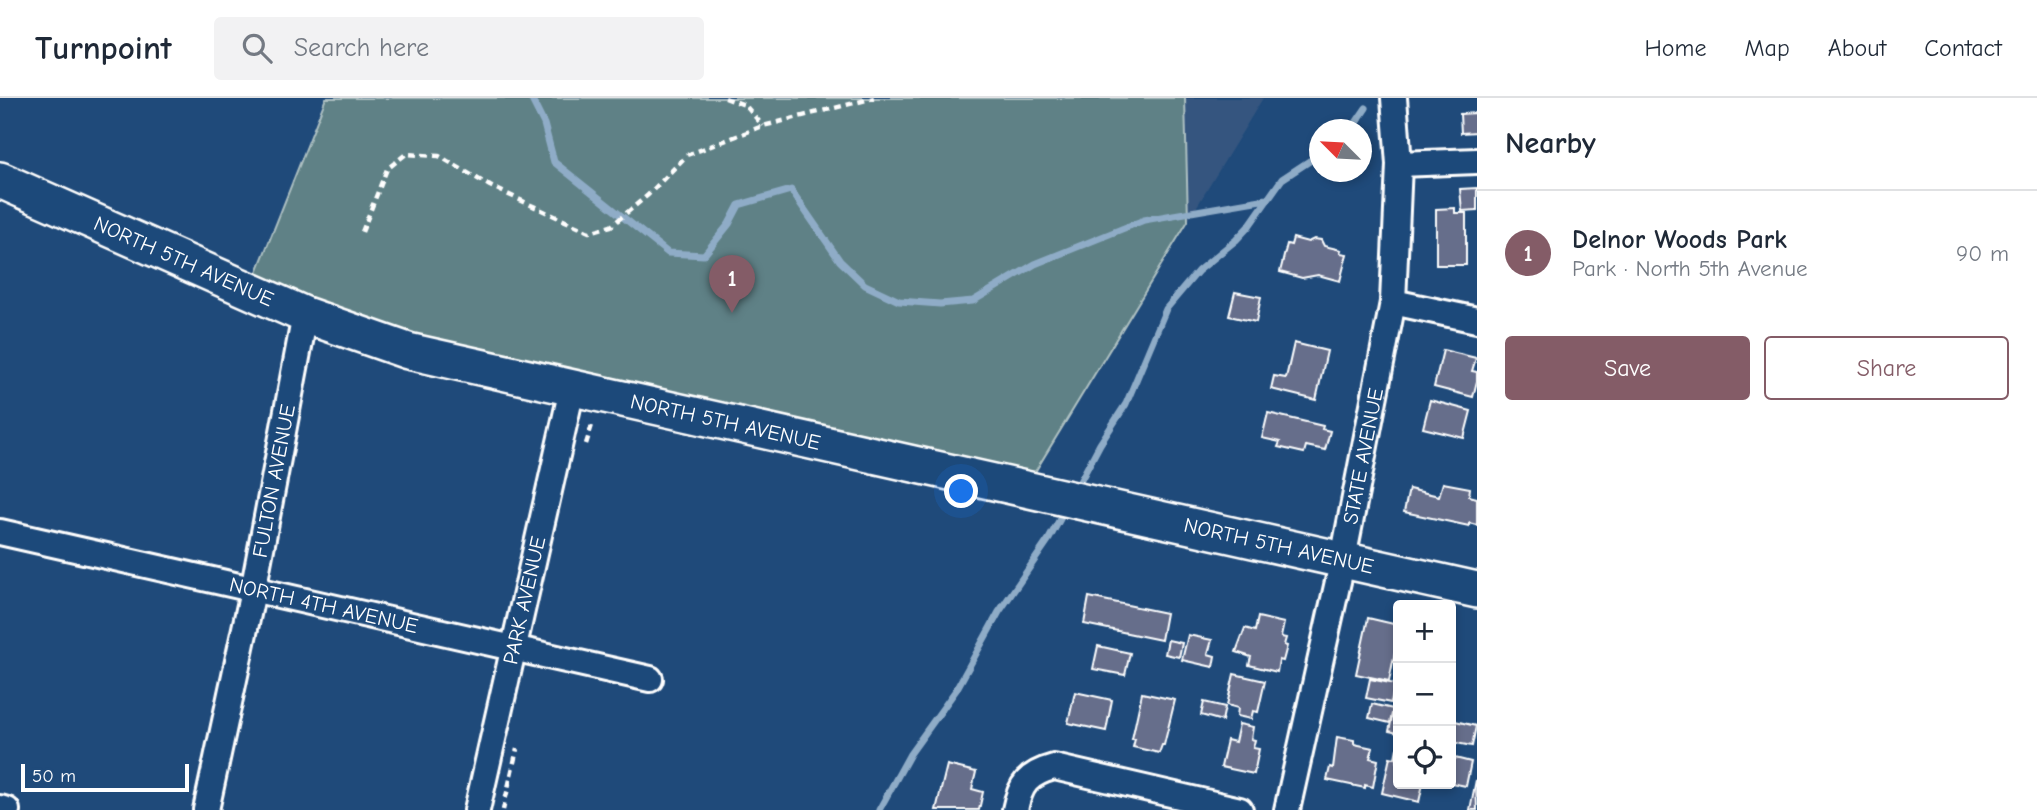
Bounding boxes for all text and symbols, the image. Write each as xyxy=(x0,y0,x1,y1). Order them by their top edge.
search box xyxy=(214,17,704,80)
text: Turnpoint xyxy=(35,29,172,67)
icon: search xyxy=(238,29,276,67)
text: Search here xyxy=(294,33,429,63)
text: Home xyxy=(1645,34,1706,62)
text: Map xyxy=(1744,34,1790,62)
text: About xyxy=(1828,34,1886,62)
text: Contact xyxy=(1924,34,2002,62)
north arrow xyxy=(1309,119,1372,182)
text: Nearby xyxy=(1505,126,1596,161)
street label: NORTH 5TH AVENUE xyxy=(90,211,277,312)
text: Delnor Woods Park xyxy=(1572,225,1787,255)
text: 1 xyxy=(1523,240,1533,267)
text: 90 m xyxy=(1956,240,2009,267)
pin: 1 xyxy=(709,255,755,313)
text: Park · North 5th Avenue xyxy=(1572,255,1808,282)
button: Save xyxy=(1505,336,1750,400)
button: Share xyxy=(1764,336,2009,400)
street label: STATE AVENUE xyxy=(1338,386,1388,526)
street label: NORTH 5TH AVENUE xyxy=(628,389,823,455)
street label: FULTON AVENUE xyxy=(248,402,300,560)
your location xyxy=(944,474,978,508)
street label: NORTH 5TH AVENUE xyxy=(1182,513,1376,579)
street label: PARK AVENUE xyxy=(498,534,550,667)
street label: NORTH 4TH AVENUE xyxy=(227,572,420,638)
map controls xyxy=(1393,600,1456,789)
button: + xyxy=(1393,600,1456,663)
button: − xyxy=(1393,663,1456,726)
button: locate xyxy=(1393,726,1456,789)
scale bar xyxy=(21,761,189,793)
text: 50 m xyxy=(32,765,76,787)

